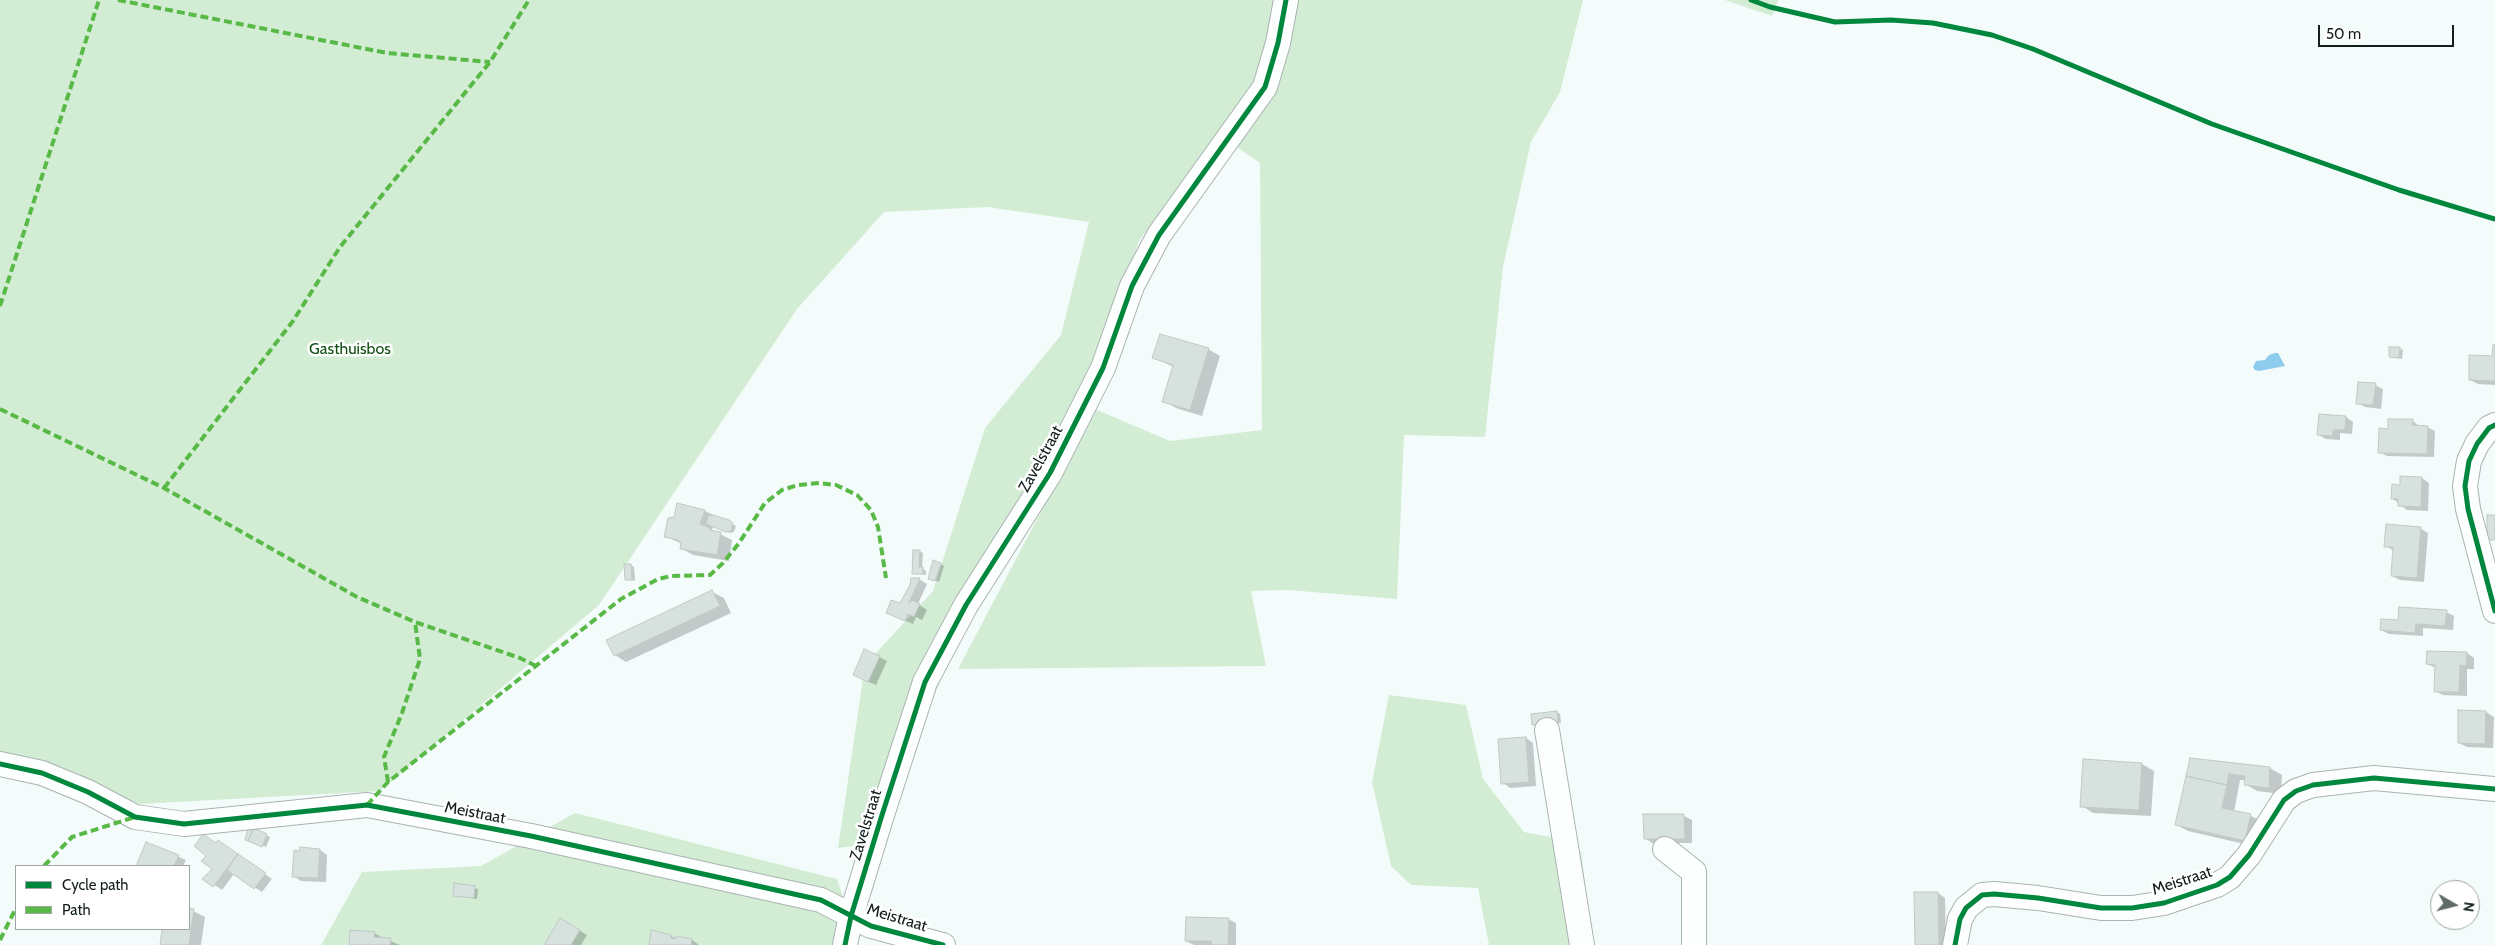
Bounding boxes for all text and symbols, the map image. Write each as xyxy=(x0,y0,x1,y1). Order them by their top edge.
scale bar xyxy=(2320,15,2456,47)
text: 50 m xyxy=(2326,25,2361,43)
park label: Gasthuisbos xyxy=(309,339,391,359)
street label: Zavelstraat xyxy=(1015,422,1067,496)
street label: Zavelstraat xyxy=(846,787,886,863)
street label: Meistraat xyxy=(443,798,507,828)
street label: Meistraat xyxy=(2150,862,2214,900)
legend xyxy=(15,865,190,930)
text: Cycle path xyxy=(62,876,128,894)
north arrow xyxy=(2430,880,2480,930)
street label: Meistraat xyxy=(865,900,929,936)
text: Path xyxy=(62,901,91,919)
text: N xyxy=(2459,901,2478,913)

